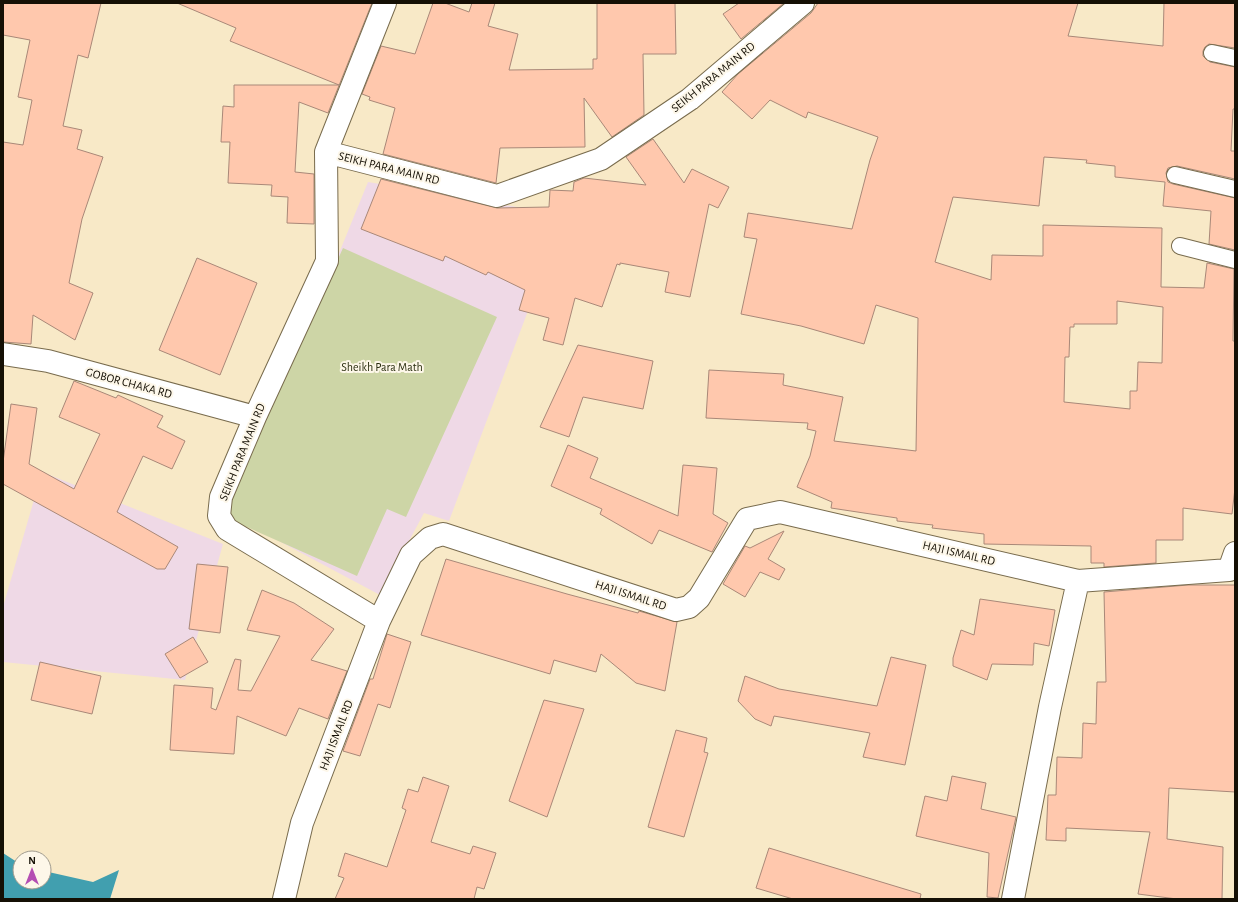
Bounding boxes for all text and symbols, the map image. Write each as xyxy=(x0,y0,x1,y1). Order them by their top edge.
street label: SEIKH PARA MAIN RD xyxy=(669,40,757,114)
street label: SEIKH PARA MAIN RD xyxy=(337,150,441,186)
park label: Sheikh Para Math xyxy=(341,361,423,373)
street label: GOBOR CHAKA RD xyxy=(85,366,174,400)
street label: SEIKH PARA MAIN RD xyxy=(217,401,267,502)
street label: HAJI ISMAIL RD xyxy=(922,539,997,567)
street label: HAJI ISMAIL RD xyxy=(594,578,668,612)
street label: HAJI ISMAIL RD xyxy=(317,698,355,772)
north arrow xyxy=(12,850,52,890)
text: N xyxy=(28,855,36,866)

